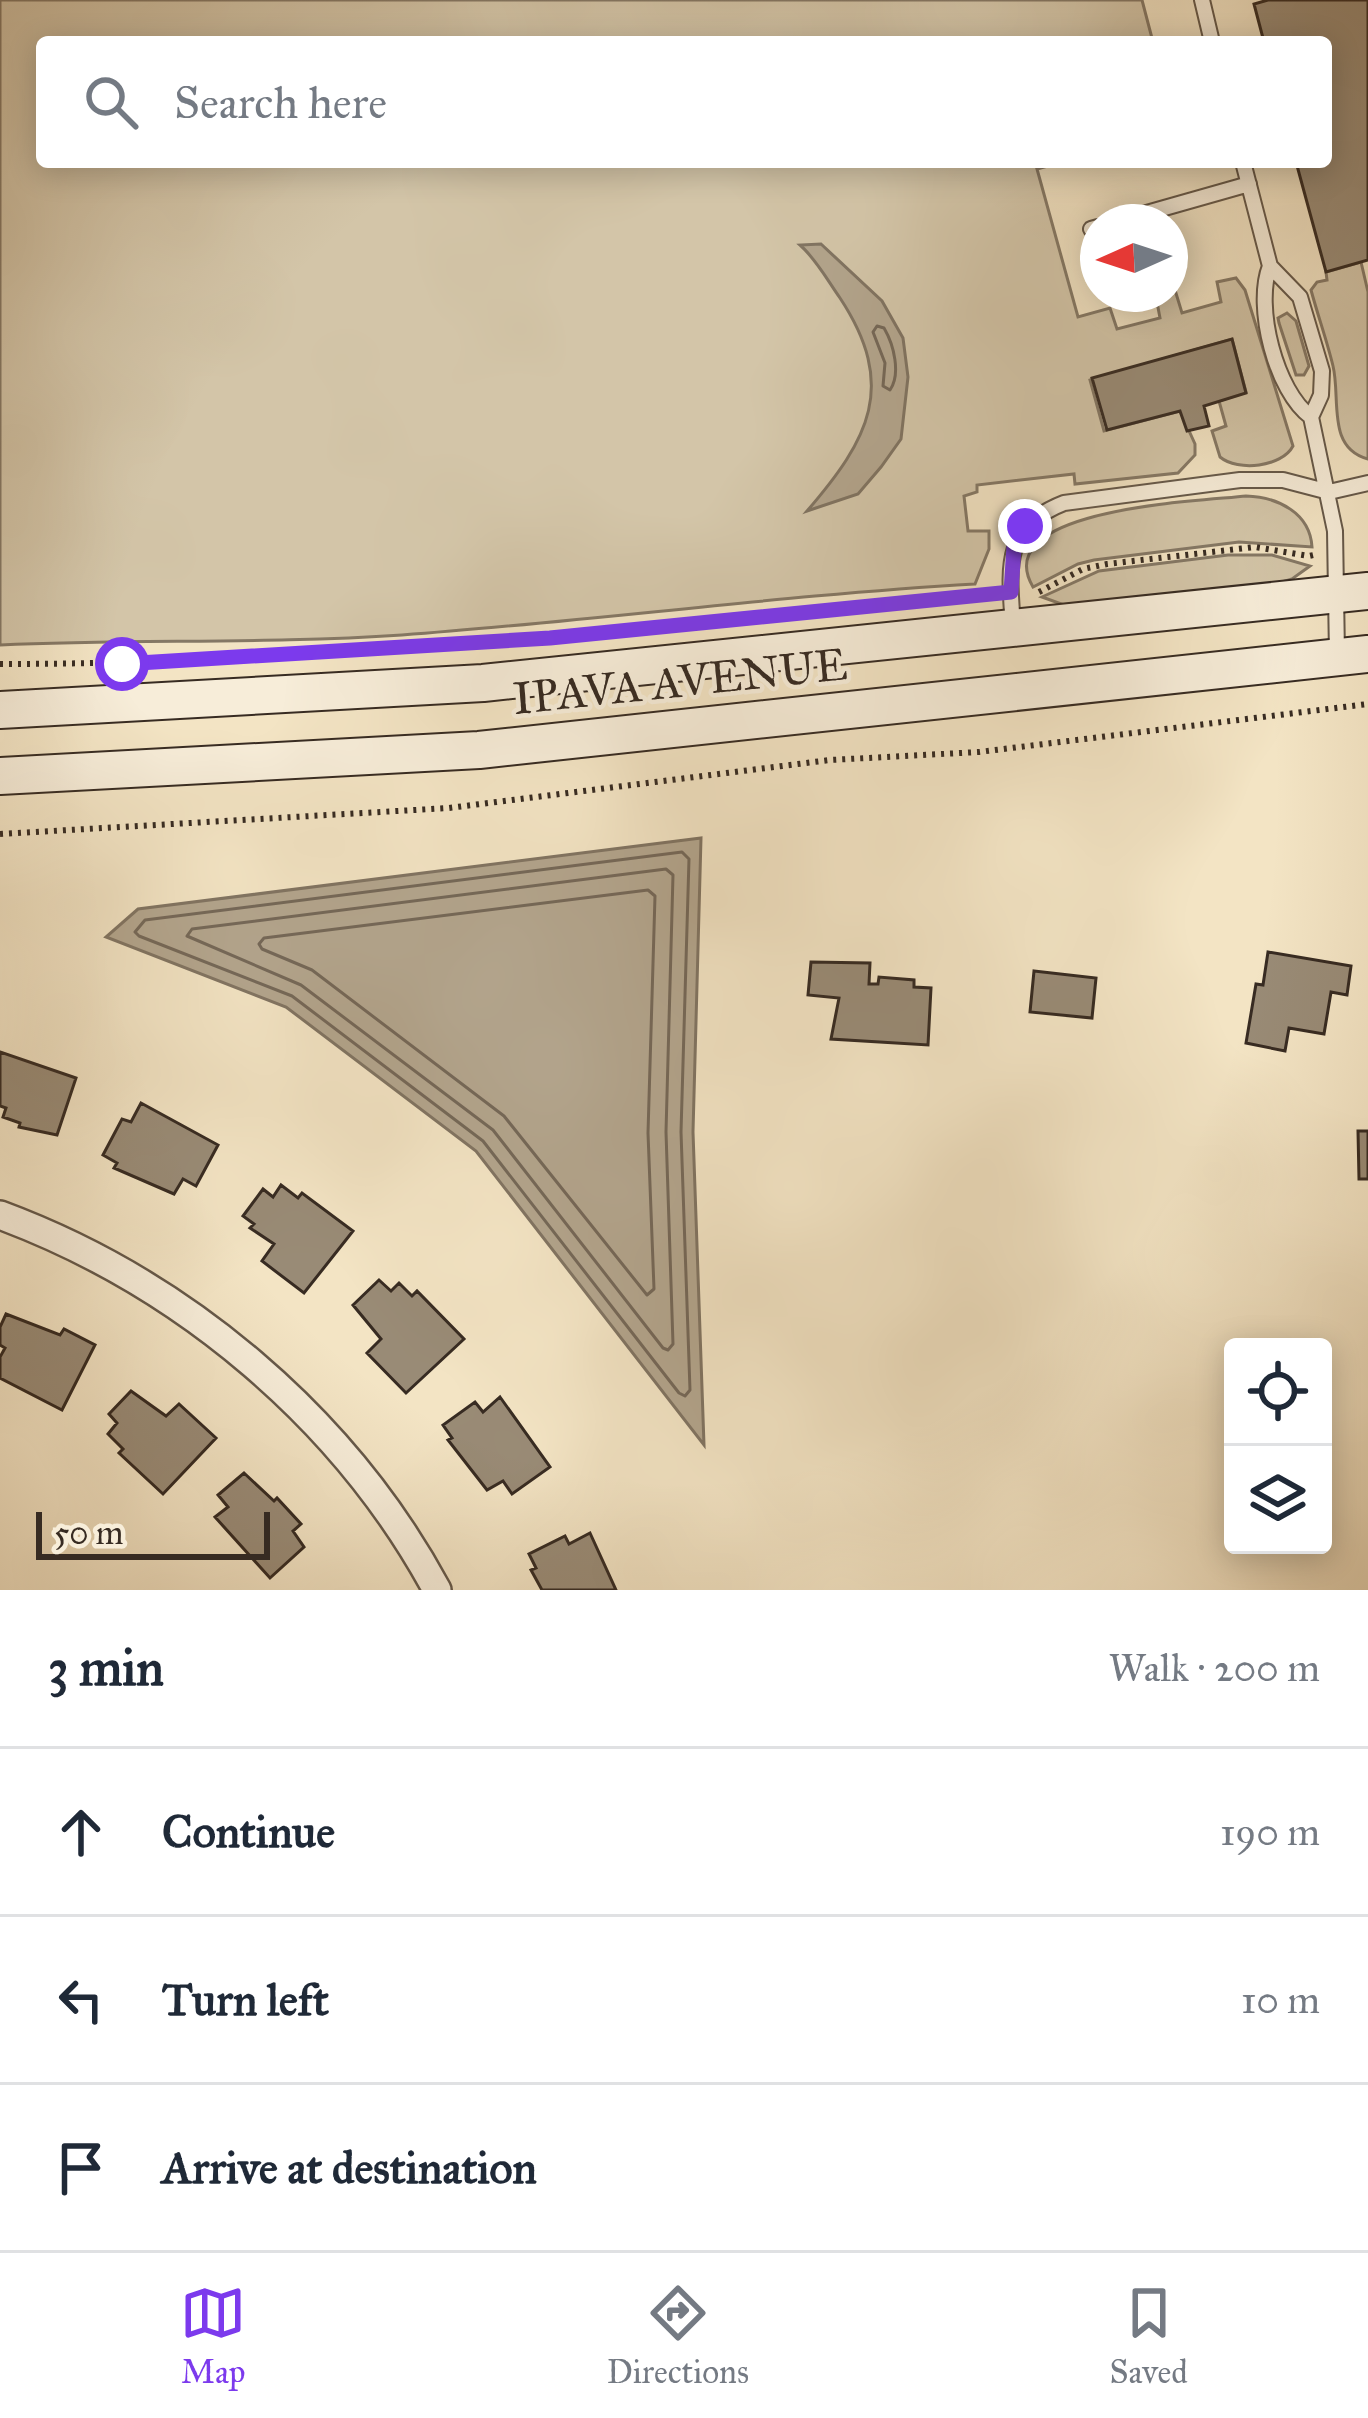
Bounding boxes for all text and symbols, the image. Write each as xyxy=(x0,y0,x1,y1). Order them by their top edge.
search box xyxy=(36,36,1332,168)
icon: search xyxy=(78,69,144,135)
text: Search here xyxy=(174,75,387,130)
north arrow xyxy=(1080,204,1188,312)
route end xyxy=(998,499,1052,553)
street label: IPAVA AVENUE xyxy=(510,636,850,726)
route start xyxy=(95,637,149,691)
map controls xyxy=(1224,1338,1332,1554)
button: locate xyxy=(1224,1338,1332,1446)
button: layers xyxy=(1224,1446,1332,1554)
scale bar xyxy=(36,1506,270,1559)
text: 50 m xyxy=(54,1513,123,1553)
text: 3 min xyxy=(48,1637,164,1699)
text: Walk · 200 m xyxy=(1109,1644,1320,1692)
icon: ahead xyxy=(48,1799,114,1865)
text: Continue xyxy=(162,1804,335,1859)
text: 190 m xyxy=(1220,1808,1320,1856)
icon: left xyxy=(48,1967,114,2033)
text: Turn left xyxy=(162,1972,329,2027)
text: 10 m xyxy=(1241,1976,1320,2024)
icon: arrive xyxy=(48,2135,114,2201)
text: Arrive at destination xyxy=(162,2140,537,2195)
tab: Map xyxy=(180,2280,246,2392)
tab: Directions xyxy=(607,2280,749,2392)
tab: Saved xyxy=(1109,2280,1188,2392)

